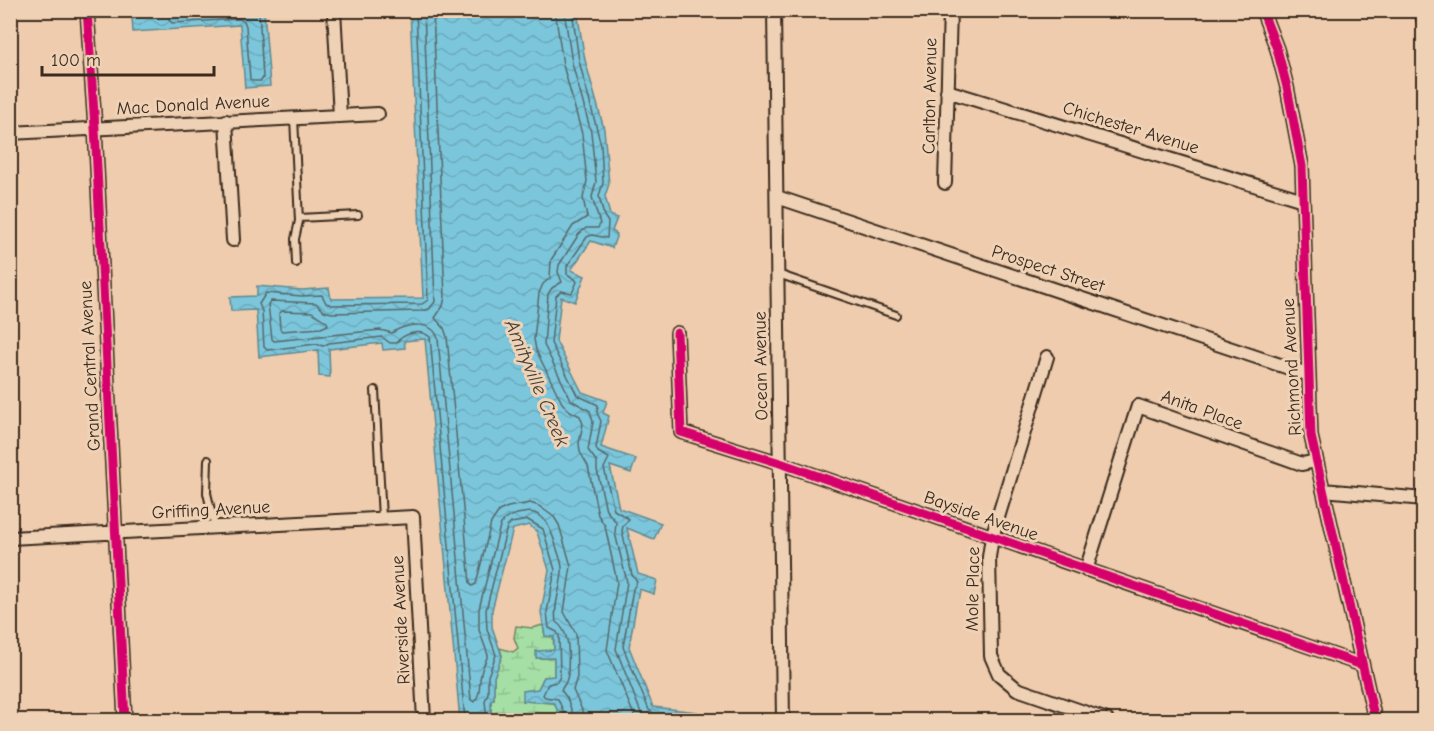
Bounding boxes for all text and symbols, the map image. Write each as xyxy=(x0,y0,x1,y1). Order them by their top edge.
street label: Carlton Avenue xyxy=(918,38,942,154)
scale bar xyxy=(42,39,214,77)
text: 100 m xyxy=(51,50,101,71)
street label: Mac Donald Avenue xyxy=(116,90,270,120)
street label: Chichester Avenue xyxy=(1060,97,1202,159)
street label: Prospect Street xyxy=(989,241,1108,297)
street label: Grand Central Avenue xyxy=(75,280,105,452)
street label: Richmond Avenue xyxy=(1278,298,1306,436)
street label: Ocean Avenue xyxy=(750,311,772,421)
water label: Amityville Creek xyxy=(499,315,574,450)
street label: Anita Place xyxy=(1158,386,1246,434)
street label: Bayside Avenue xyxy=(921,487,1041,545)
street label: Griffing Avenue xyxy=(151,496,271,524)
street label: Mole Place xyxy=(962,547,984,631)
street label: Riverside Avenue xyxy=(387,555,415,685)

